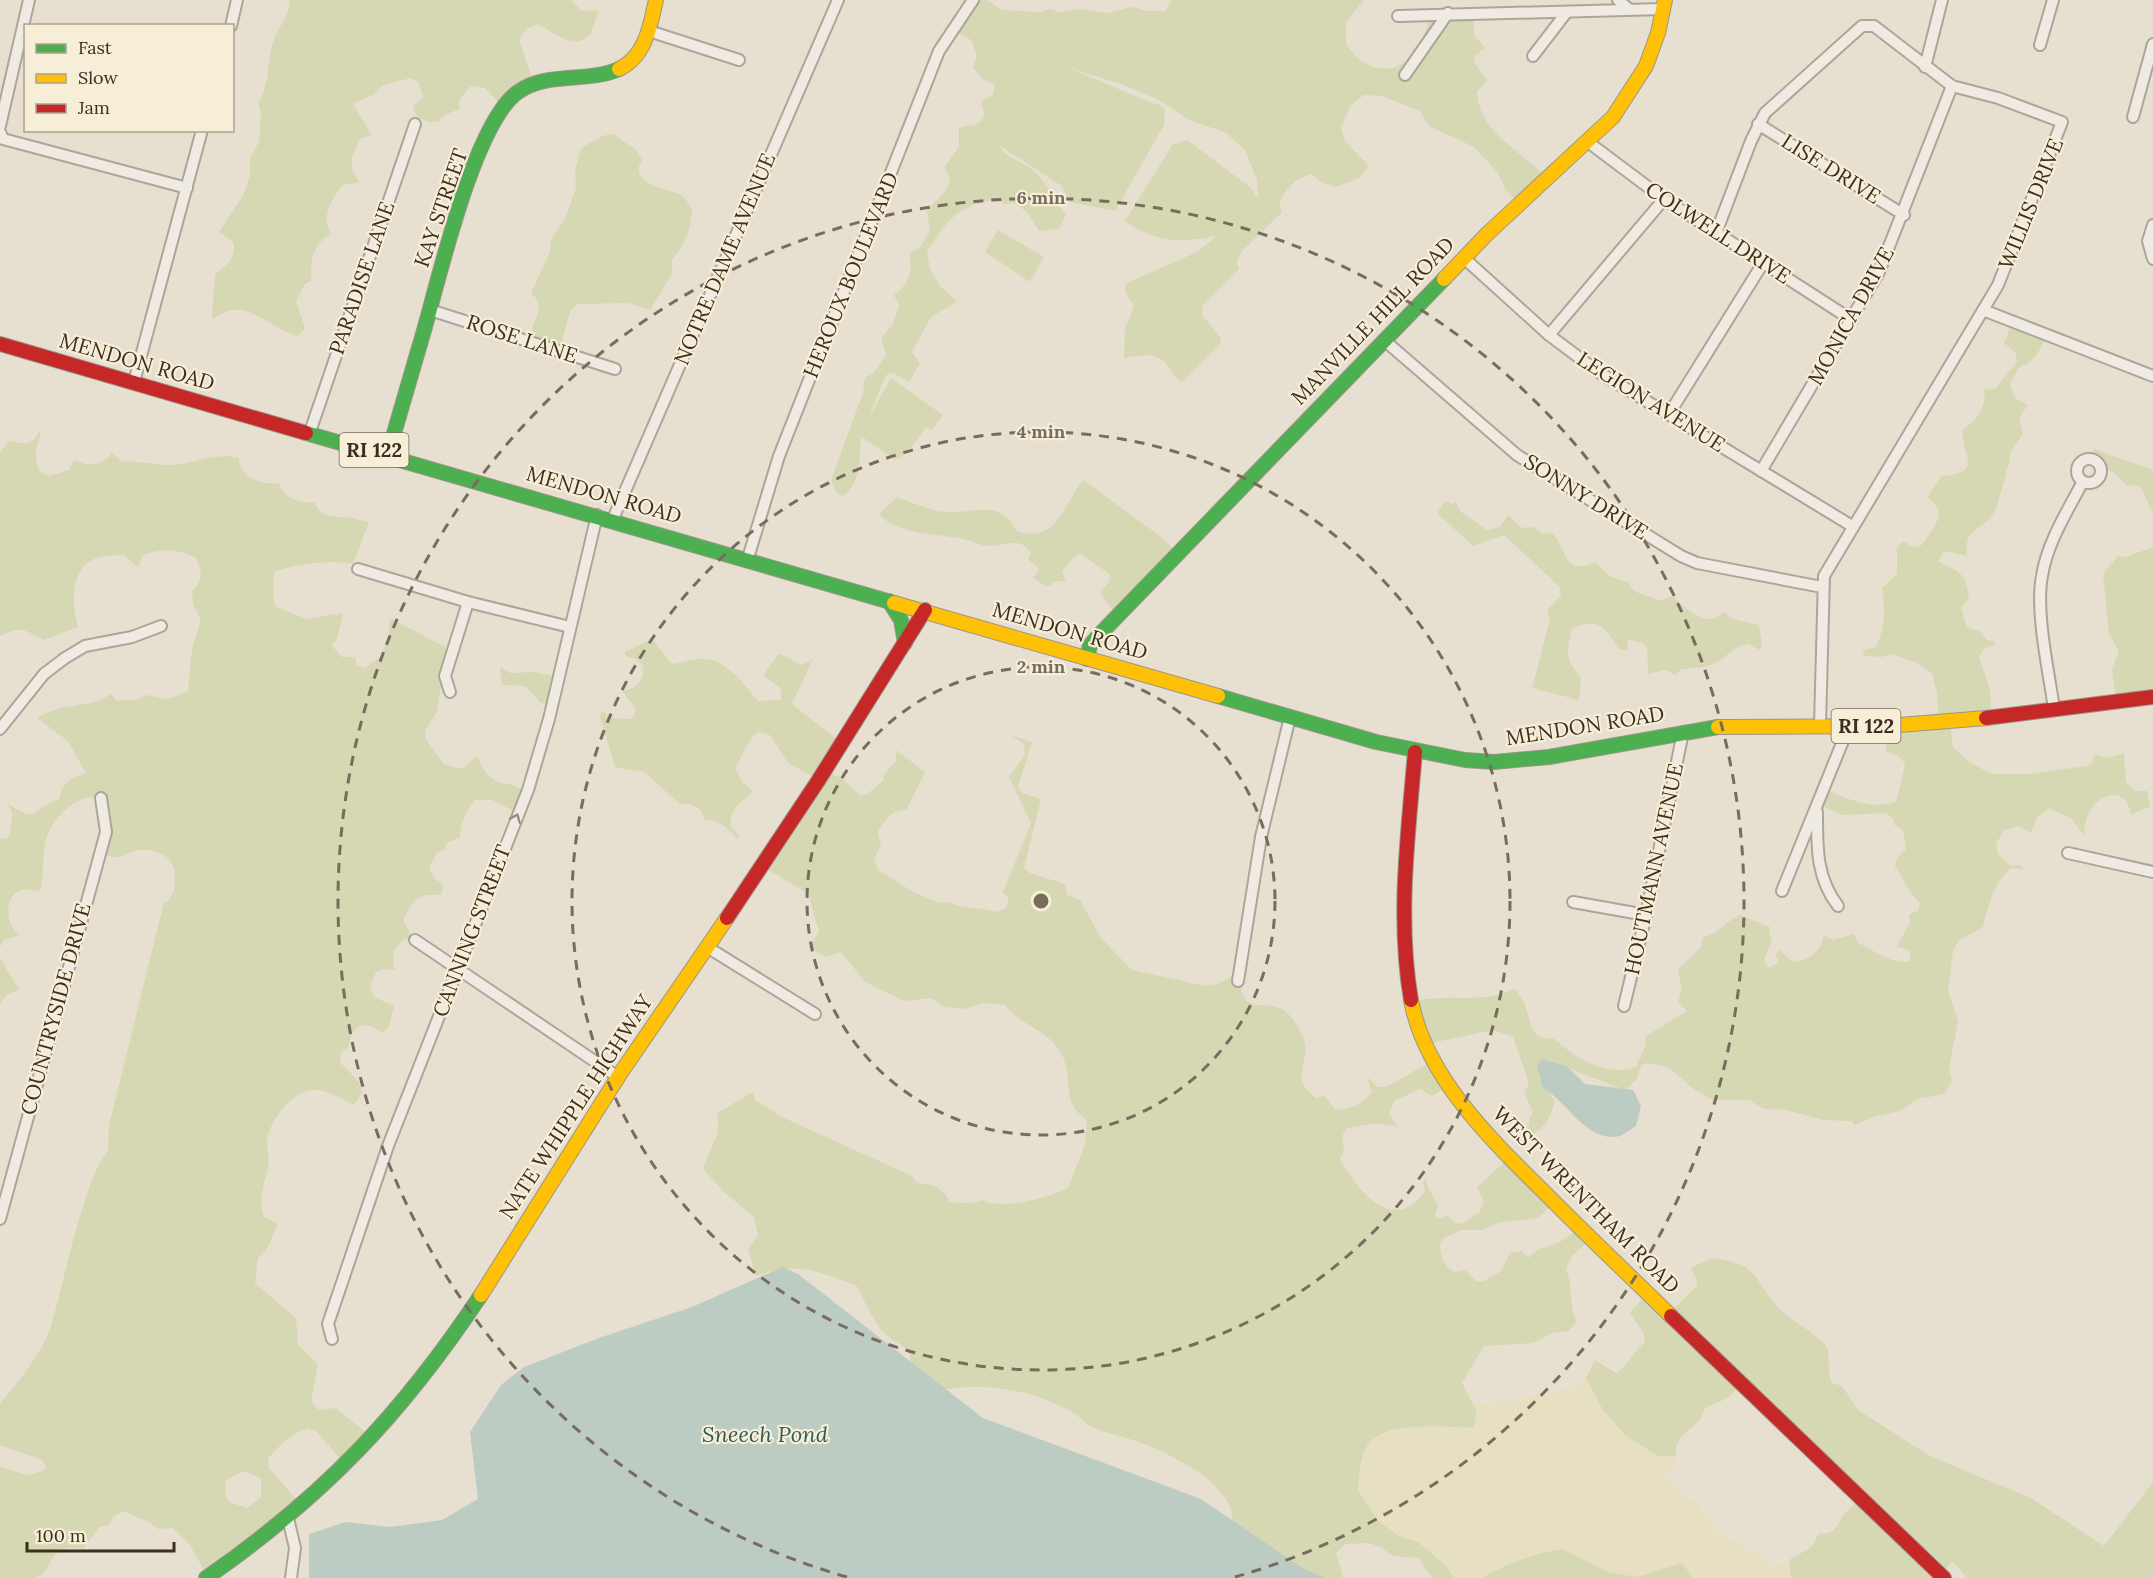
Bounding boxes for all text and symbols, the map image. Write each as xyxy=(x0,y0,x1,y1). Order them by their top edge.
legend xyxy=(24,24,234,132)
text: Fast xyxy=(78,36,112,59)
text: Slow xyxy=(78,66,118,89)
text: Jam xyxy=(77,96,110,119)
street label: LISE DRIVE xyxy=(1777,127,1886,210)
street label: WILLIS DRIVE xyxy=(1992,134,2069,273)
street label: KAY STREET xyxy=(408,145,473,271)
street label: NOTRE DAME AVENUE xyxy=(668,149,781,369)
street label: HEROUX BOULEVARD xyxy=(797,168,904,382)
street label: COLWELL DRIVE xyxy=(1640,175,1796,290)
text: 6 min xyxy=(1016,186,1066,209)
street label: PARADISE LANE xyxy=(323,198,400,358)
street label: MANVILLE HILL ROAD xyxy=(1285,231,1460,410)
street label: MONICA DRIVE xyxy=(1801,242,1900,390)
street label: ROSE LANE xyxy=(463,308,581,369)
street label: MENDON ROAD xyxy=(56,326,218,397)
street label: LEGION AVENUE xyxy=(1572,345,1731,458)
text: 4 min xyxy=(1017,420,1066,443)
road number: RI 122 xyxy=(340,433,409,467)
street label: SONNY DRIVE xyxy=(1519,448,1653,546)
street label: MENDON ROAD xyxy=(523,459,685,530)
street label: MENDON ROAD xyxy=(989,595,1151,666)
text: 2 min xyxy=(1017,655,1066,678)
street label: MENDON ROAD xyxy=(1504,700,1666,751)
road number: RI 122 xyxy=(1832,709,1900,743)
street label: HOUTMANN AVENUE xyxy=(1618,760,1689,977)
one-way arrow xyxy=(509,813,521,824)
street label: CANNING STREET xyxy=(426,841,517,1021)
centre of rings xyxy=(1031,891,1051,911)
street label: COUNTRYSIDE DRIVE xyxy=(14,900,97,1118)
street label: NATE WHIPPLE HIGHWAY xyxy=(493,989,659,1224)
street label: WEST WRENTHAM ROAD xyxy=(1487,1100,1686,1299)
water label: Sneech Pond xyxy=(702,1420,829,1448)
scale bar xyxy=(27,1515,174,1553)
text: 100 m xyxy=(36,1524,86,1547)

